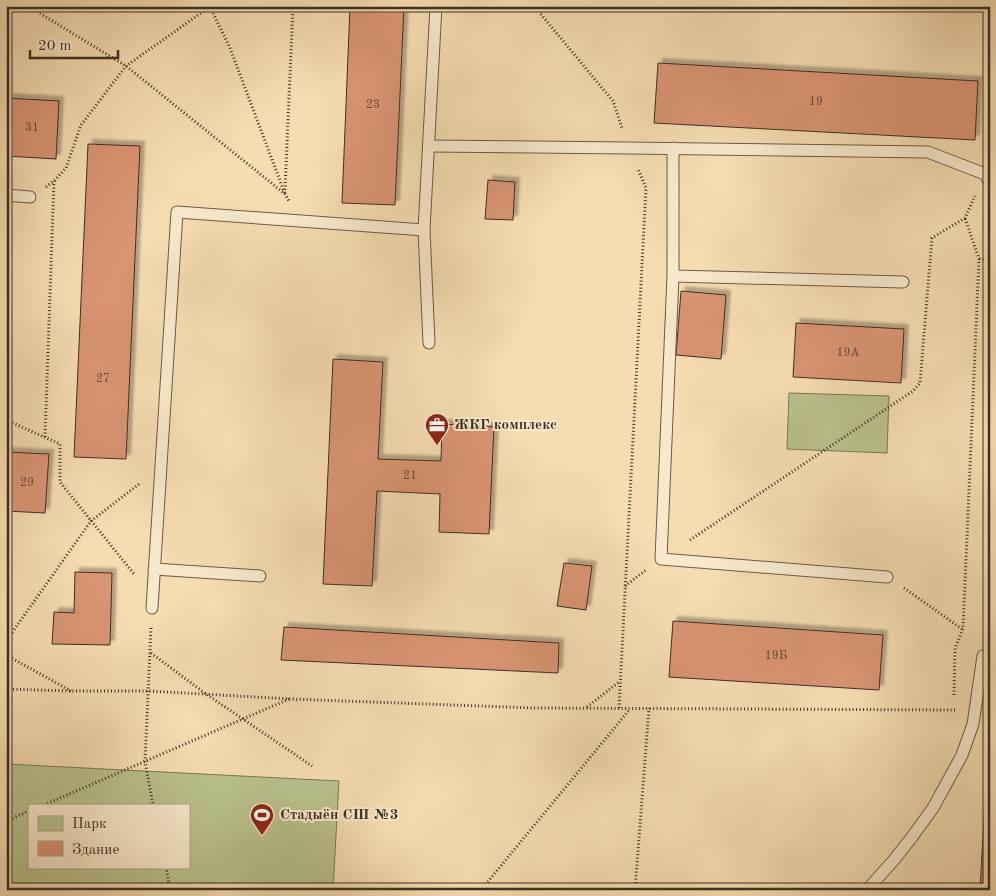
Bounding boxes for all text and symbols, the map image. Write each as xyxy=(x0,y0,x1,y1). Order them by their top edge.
scale bar xyxy=(30,28,118,60)
text: 20 m xyxy=(38,39,72,54)
house number: 19 xyxy=(809,96,823,108)
house number: 23 xyxy=(366,99,380,111)
house number: 31 xyxy=(25,122,39,134)
house number: 19А xyxy=(836,347,860,359)
house number: 27 xyxy=(96,373,110,385)
office icon: ЖКГ комплекс xyxy=(424,412,450,446)
place label: ЖКГ комплекс xyxy=(454,418,557,433)
house number: 21 xyxy=(403,470,417,482)
house number: 29 xyxy=(20,477,34,489)
house number: 19Б xyxy=(765,650,787,662)
sports icon: Стадыён СШ №3 xyxy=(249,802,275,836)
legend xyxy=(28,804,190,868)
place label: Стадыён СШ №3 xyxy=(280,808,398,823)
text: Парк xyxy=(72,817,107,832)
text: Здание xyxy=(72,843,119,858)

